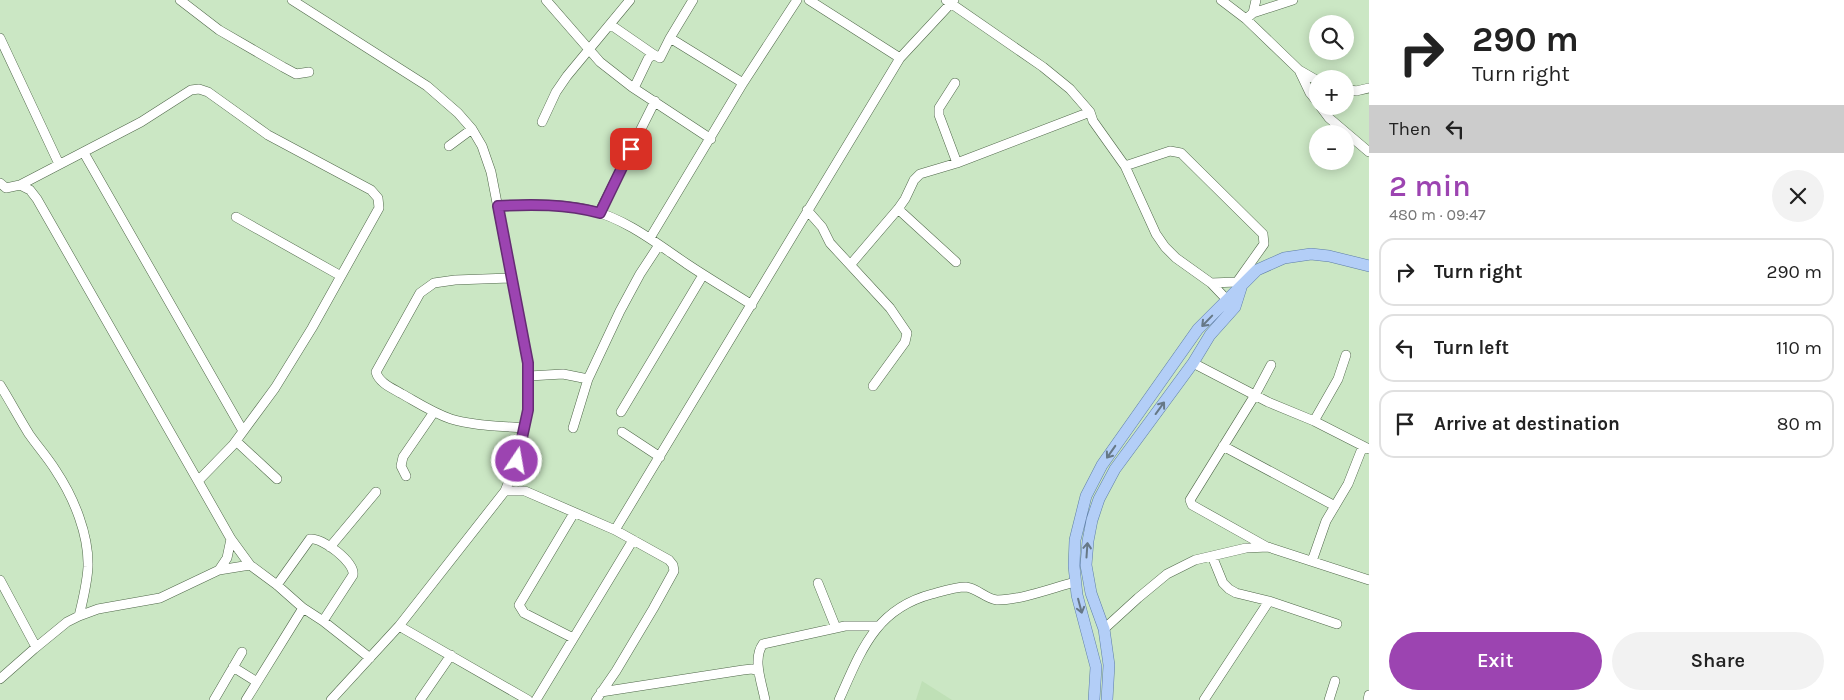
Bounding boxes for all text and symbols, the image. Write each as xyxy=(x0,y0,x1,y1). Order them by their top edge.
map controls xyxy=(1309,15,1354,170)
button: search xyxy=(1309,15,1354,60)
text: 290 m xyxy=(1472,19,1579,60)
icon: right xyxy=(1389,20,1454,85)
text: Turn right xyxy=(1472,61,1570,87)
button: + xyxy=(1309,70,1354,115)
icon: left xyxy=(1441,115,1469,143)
text: Then xyxy=(1389,118,1431,140)
button: − xyxy=(1309,125,1354,170)
pin xyxy=(610,128,652,170)
icon: arrive xyxy=(617,135,645,163)
text: 2 min xyxy=(1389,168,1471,204)
button: close xyxy=(1772,170,1824,222)
text: 480 m · 09:47 xyxy=(1389,205,1485,224)
icon: right xyxy=(1391,258,1419,286)
text: Turn right xyxy=(1434,261,1523,283)
text: 290 m xyxy=(1766,261,1822,283)
one-way arrow xyxy=(1201,314,1213,326)
icon: left xyxy=(1391,334,1419,362)
text: Turn left xyxy=(1434,337,1509,359)
text: 110 m xyxy=(1776,337,1822,359)
one-way arrow xyxy=(1155,401,1165,415)
icon: arrive xyxy=(1391,410,1419,438)
text: Arrive at destination xyxy=(1434,413,1620,435)
text: 80 m xyxy=(1777,413,1822,435)
position arrow xyxy=(490,434,542,486)
one-way arrow xyxy=(1106,445,1117,458)
one-way arrow xyxy=(1082,542,1092,558)
one-way arrow xyxy=(1076,597,1086,613)
button: Exit xyxy=(1389,632,1602,690)
button: Share xyxy=(1612,632,1824,690)

